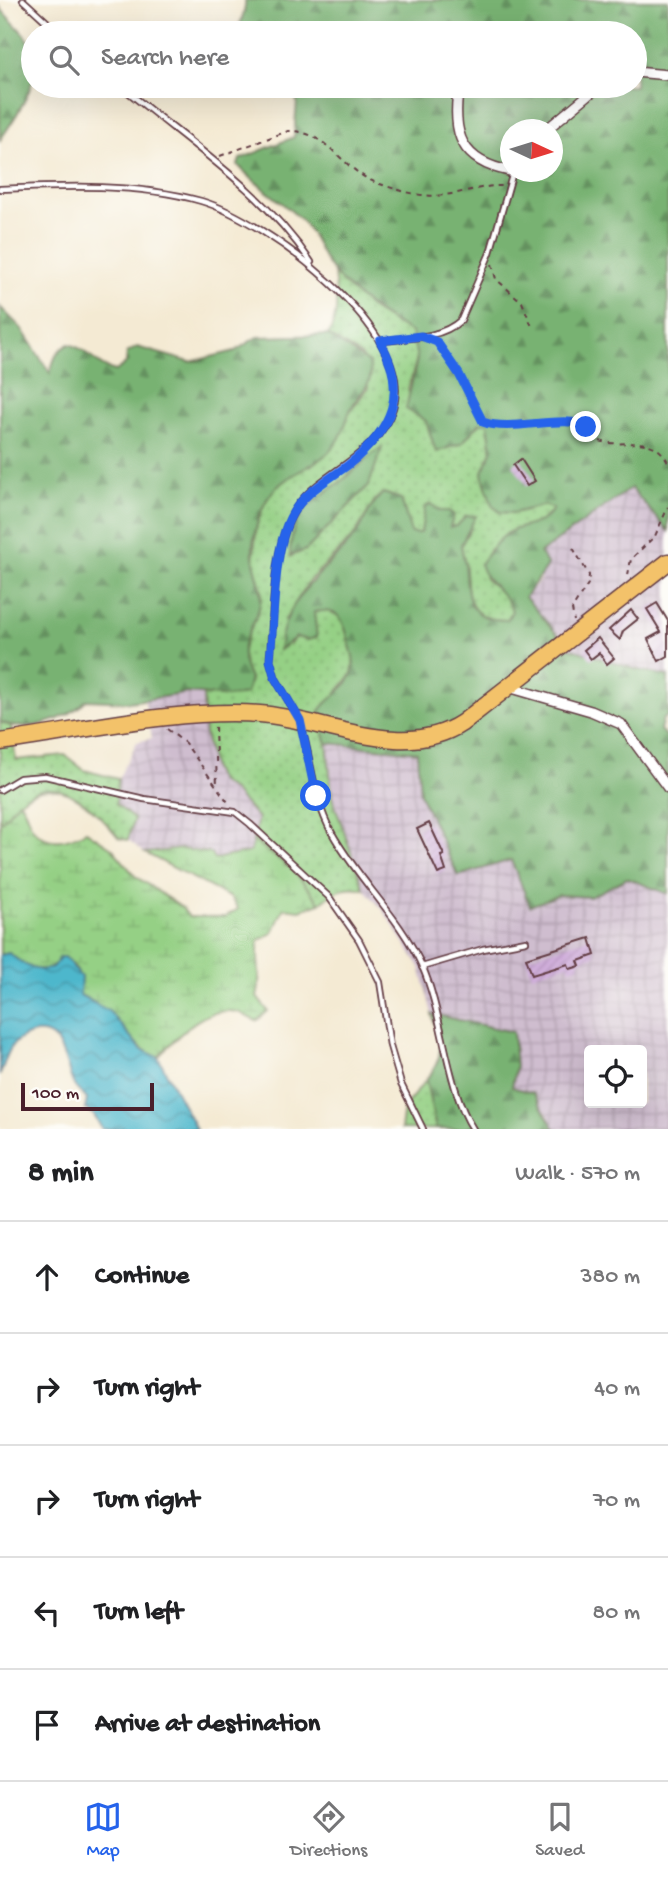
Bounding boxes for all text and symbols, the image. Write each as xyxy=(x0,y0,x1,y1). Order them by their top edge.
search box xyxy=(21,21,647,98)
icon: search xyxy=(45,41,83,79)
text: Search here xyxy=(101,44,229,75)
north arrow xyxy=(500,119,563,182)
route end xyxy=(570,411,601,442)
route start xyxy=(300,780,331,811)
map controls xyxy=(584,1045,647,1108)
button: locate xyxy=(584,1045,647,1108)
scale bar xyxy=(21,1080,154,1112)
text: 100 m xyxy=(32,1083,79,1106)
text: 8 min xyxy=(28,1157,94,1192)
text: Walk · 570 m xyxy=(515,1161,640,1188)
icon: ahead xyxy=(28,1258,66,1296)
text: Continue xyxy=(95,1262,189,1293)
text: 380 m xyxy=(581,1264,640,1291)
icon: right xyxy=(28,1370,66,1408)
text: Turn right xyxy=(95,1374,199,1405)
text: 40 m xyxy=(594,1376,640,1403)
icon: right xyxy=(28,1482,66,1520)
text: Turn right xyxy=(95,1486,199,1517)
text: 70 m xyxy=(593,1488,640,1515)
icon: left xyxy=(28,1594,66,1632)
text: Turn left xyxy=(95,1598,183,1629)
text: 80 m xyxy=(593,1600,640,1627)
icon: arrive xyxy=(28,1706,66,1744)
text: Arrive at destination xyxy=(95,1710,320,1741)
tab: Map xyxy=(84,1798,122,1863)
tab: Directions xyxy=(290,1798,367,1863)
tab: Saved xyxy=(535,1798,584,1863)

